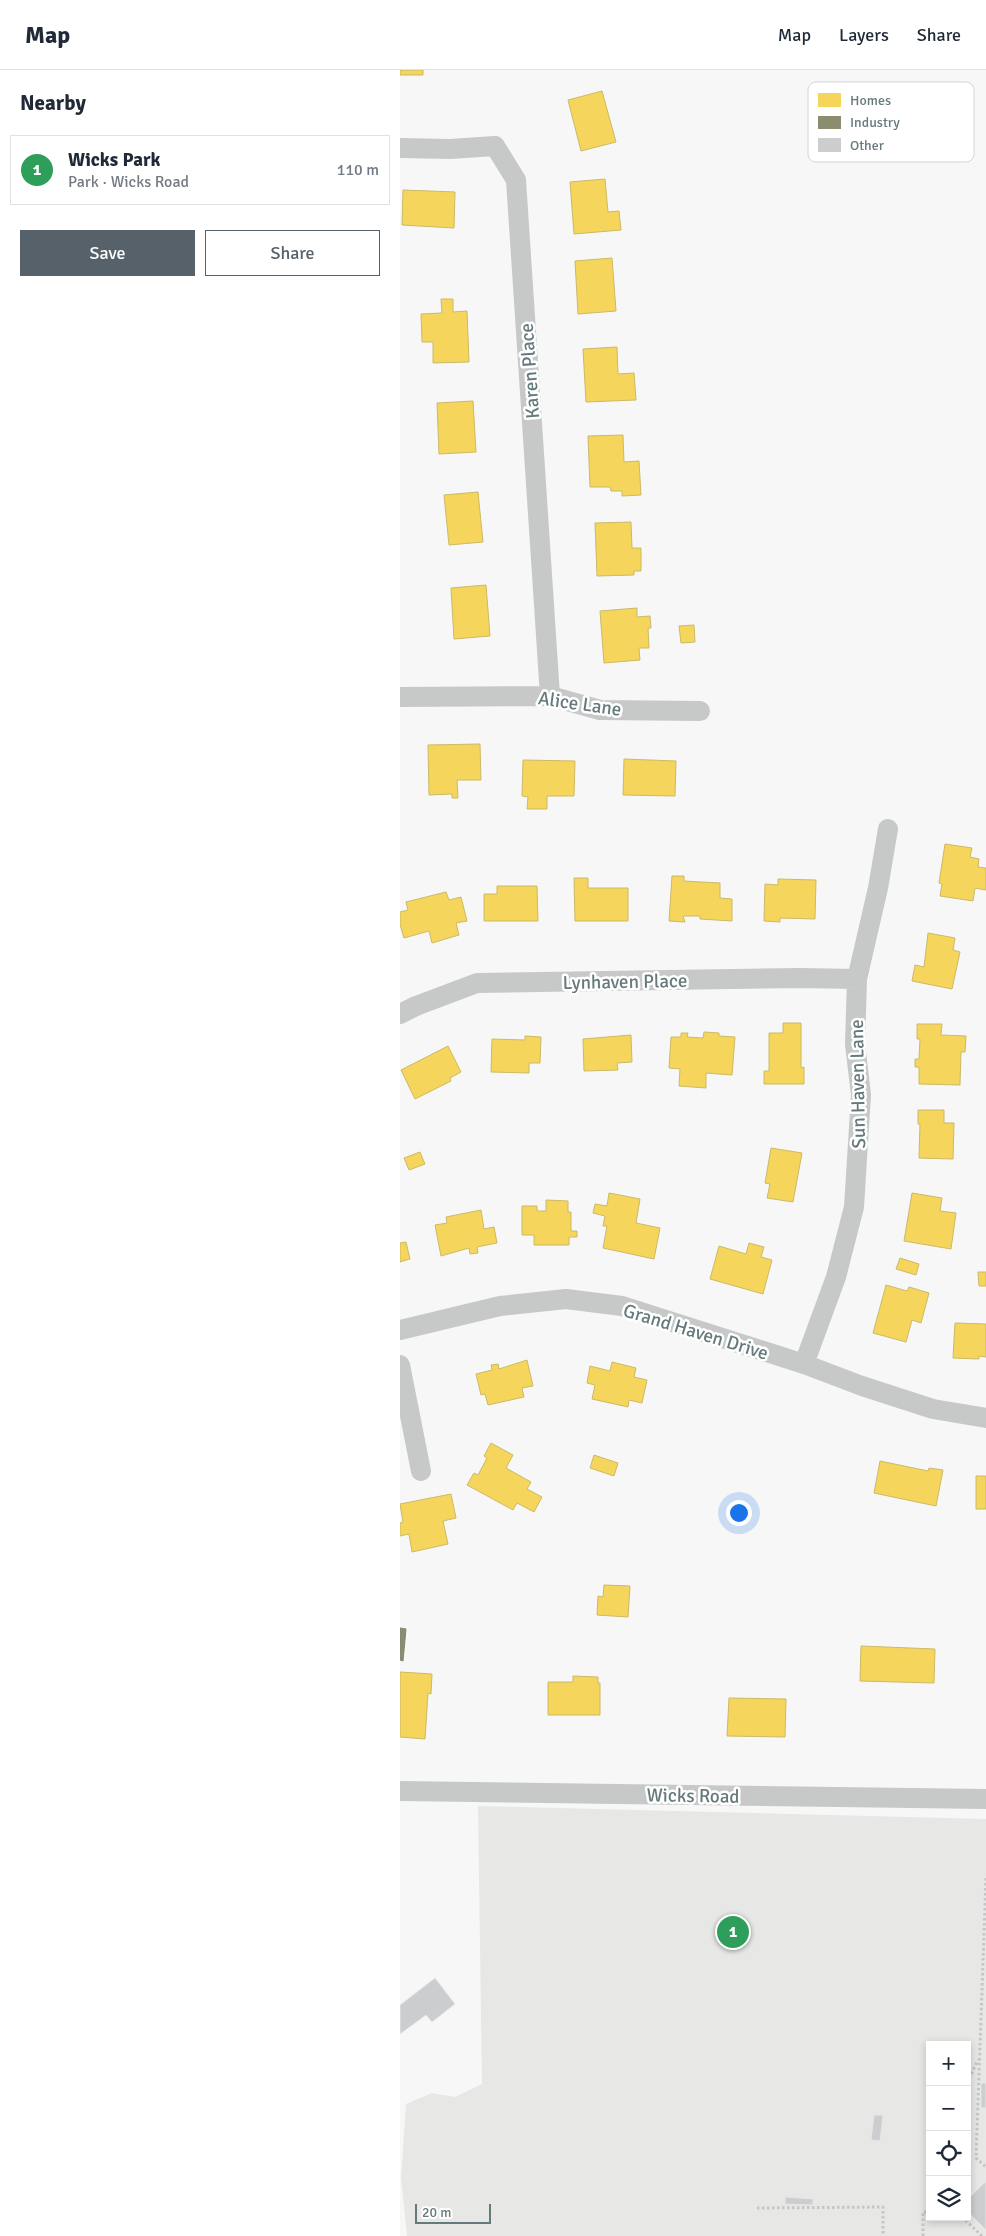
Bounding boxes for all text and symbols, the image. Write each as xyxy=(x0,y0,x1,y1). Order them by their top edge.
text: Map xyxy=(25,20,70,50)
text: Map xyxy=(778,24,811,46)
text: Layers xyxy=(839,24,889,46)
text: Share xyxy=(917,24,961,46)
legend xyxy=(808,82,974,162)
text: Nearby xyxy=(20,90,86,116)
text: Homes xyxy=(850,92,891,109)
text: Industry xyxy=(850,114,900,131)
text: Other xyxy=(850,137,885,154)
text: Wicks Park xyxy=(68,148,160,172)
text: 1 xyxy=(33,160,41,180)
text: 110 m xyxy=(337,160,379,180)
text: Park · Wicks Road xyxy=(68,172,189,192)
button: Save xyxy=(20,230,195,276)
button: Share xyxy=(205,230,380,276)
street label: Karen Place xyxy=(515,322,545,420)
street label: Alice Lane xyxy=(537,686,623,722)
street label: Lynhaven Place xyxy=(562,969,688,995)
street label: Sun Haven Lane xyxy=(845,1019,871,1149)
street label: Grand Haven Drive xyxy=(620,1298,771,1365)
your location xyxy=(726,1500,752,1526)
street label: Wicks Road xyxy=(646,1783,740,1809)
pin: 1 xyxy=(717,1913,749,1951)
map controls xyxy=(926,2041,971,2221)
button: + xyxy=(926,2041,971,2086)
button: − xyxy=(926,2086,971,2131)
button: locate xyxy=(926,2131,971,2176)
button: layers xyxy=(926,2176,971,2221)
scale bar xyxy=(415,2201,491,2224)
text: 20 m xyxy=(422,2204,451,2221)

